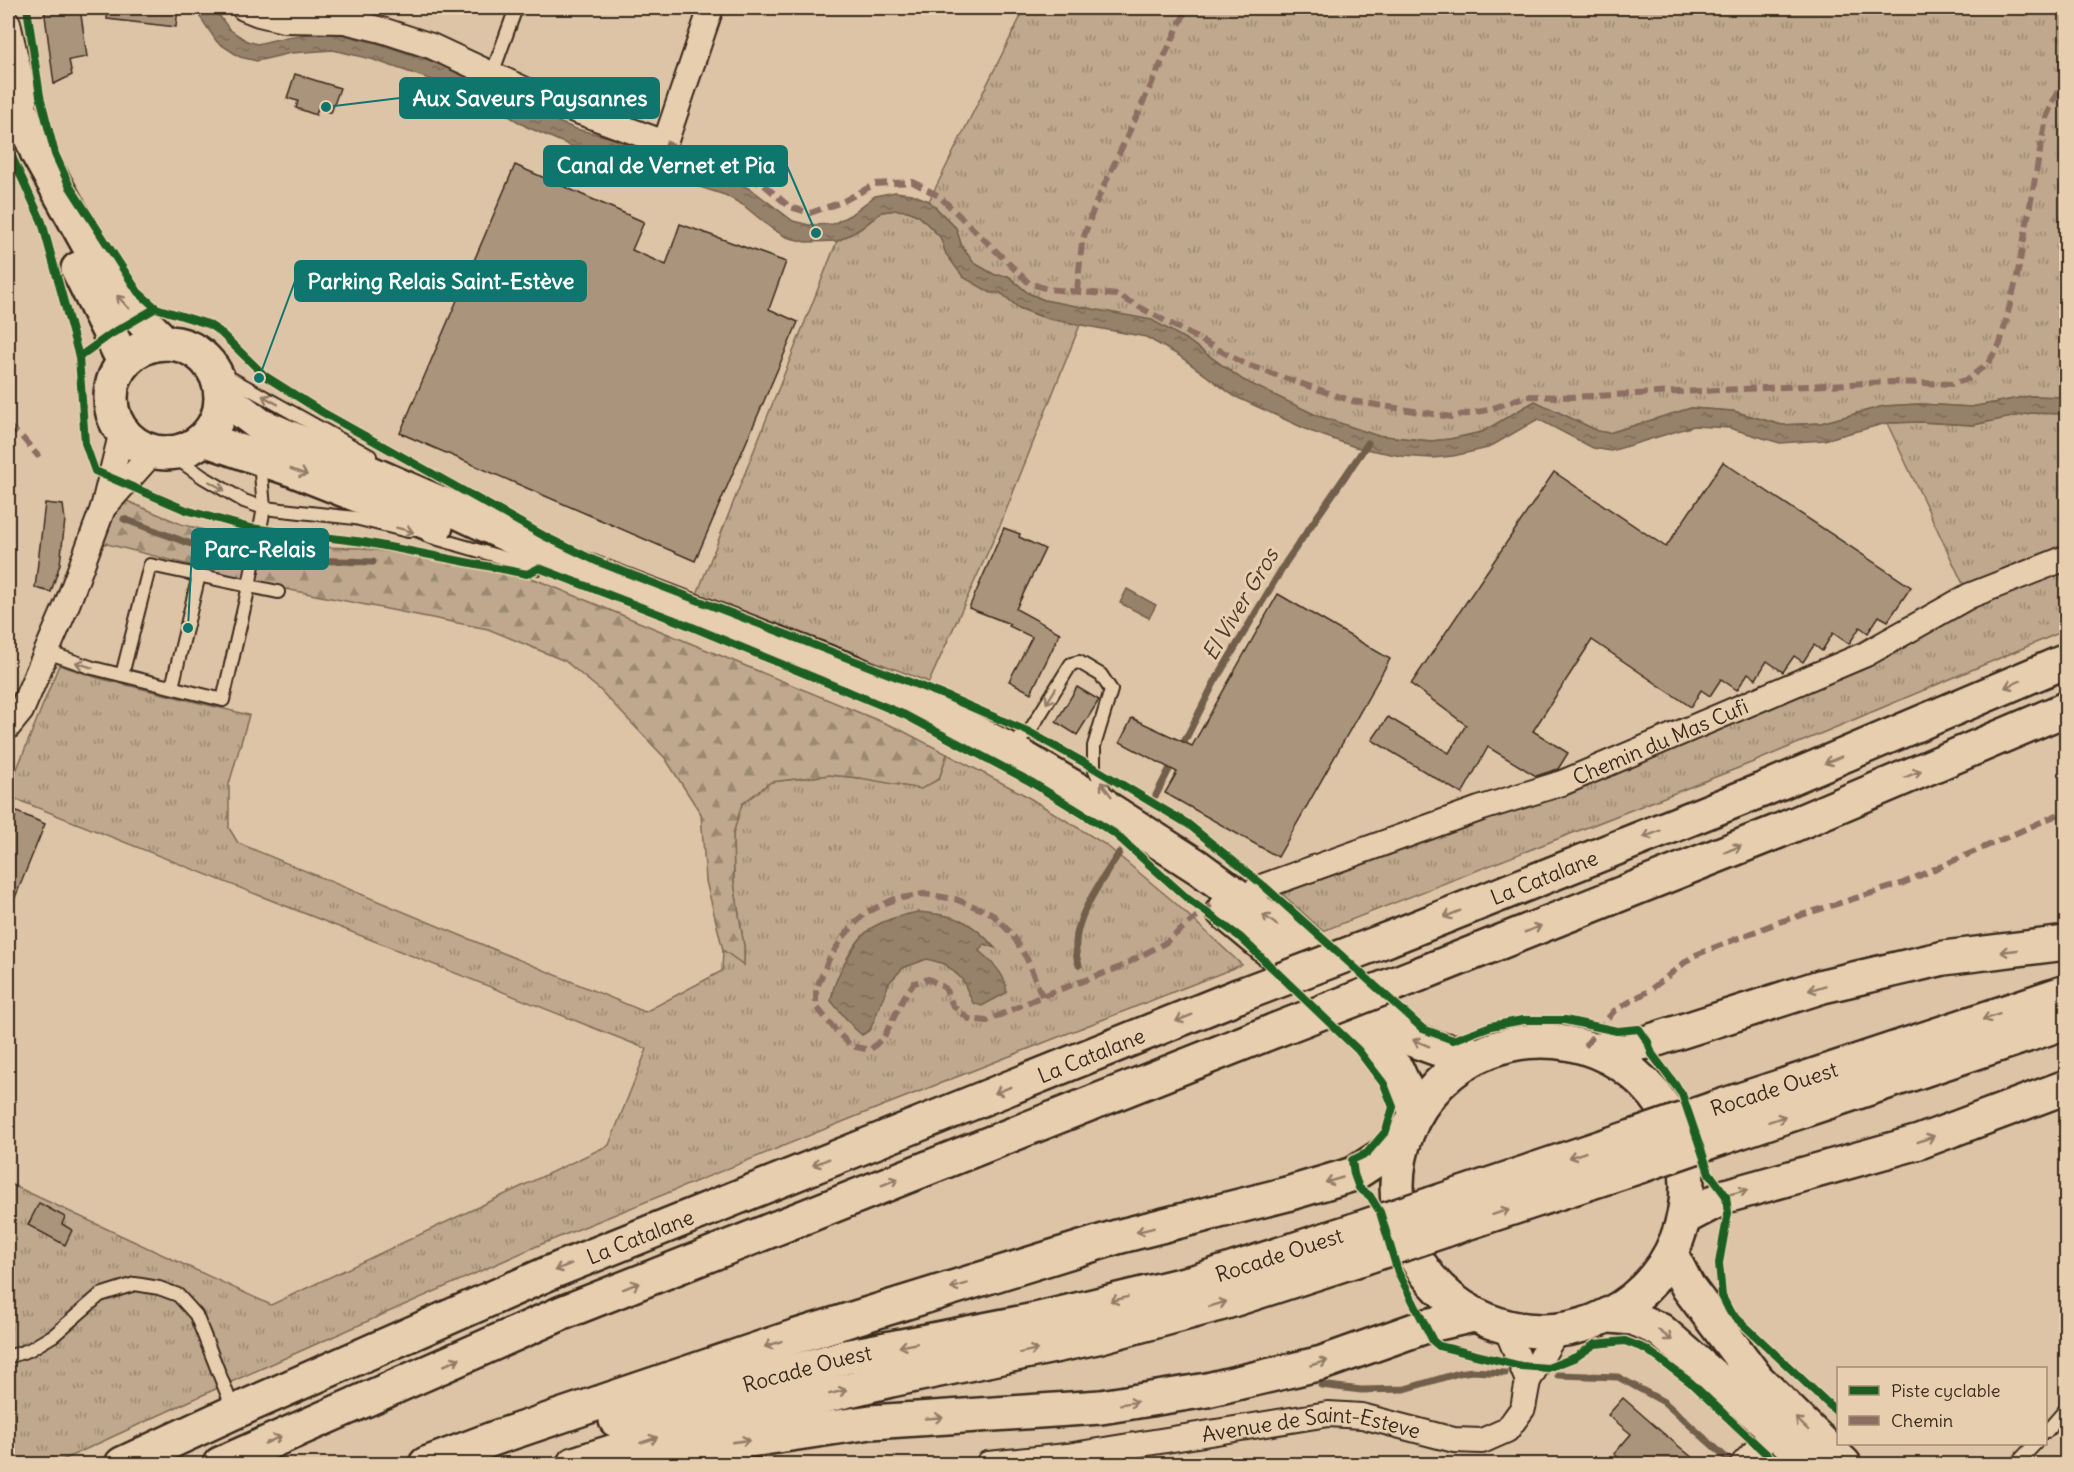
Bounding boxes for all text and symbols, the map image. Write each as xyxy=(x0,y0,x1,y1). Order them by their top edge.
callout: Aux Saveurs Paysannes xyxy=(400,78,659,118)
text: Aux Saveurs Paysannes xyxy=(413,84,647,112)
callout: Canal de Vernet et Pia xyxy=(544,146,787,186)
text: Canal de Vernet et Pia xyxy=(557,151,776,179)
callout: Parking Relais Saint-Estève xyxy=(295,261,586,301)
text: Parking Relais Saint-Estève xyxy=(308,267,575,295)
one-way arrow xyxy=(116,294,130,309)
one-way arrow xyxy=(262,394,279,406)
one-way arrow xyxy=(289,467,308,478)
one-way arrow xyxy=(208,481,226,492)
one-way arrow xyxy=(395,525,414,536)
callout: Parc-Relais xyxy=(192,529,328,569)
text: Parc-Relais xyxy=(204,535,316,563)
water label: El Viver Gros xyxy=(1196,541,1285,665)
one-way arrow xyxy=(75,658,94,669)
one-way arrow xyxy=(2004,679,2022,690)
one-way arrow xyxy=(1045,687,1057,704)
street label: Chemin du Mas Cufi xyxy=(1568,692,1752,791)
one-way arrow xyxy=(1824,755,1843,766)
one-way arrow xyxy=(1903,768,1922,779)
one-way arrow xyxy=(1100,781,1113,797)
one-way arrow xyxy=(1644,829,1662,840)
street label: La Catalane xyxy=(1486,843,1601,911)
one-way arrow xyxy=(1723,843,1742,854)
one-way arrow xyxy=(1443,909,1462,920)
one-way arrow xyxy=(1263,913,1279,926)
one-way arrow xyxy=(1523,923,1541,934)
one-way arrow xyxy=(1999,946,2019,957)
one-way arrow xyxy=(1808,983,1827,994)
one-way arrow xyxy=(1175,1013,1194,1024)
one-way arrow xyxy=(1982,1013,2001,1024)
street label: La Catalane xyxy=(1033,1021,1149,1089)
one-way arrow xyxy=(1412,1036,1430,1047)
street label: Rocade Ouest xyxy=(1707,1056,1841,1122)
one-way arrow xyxy=(994,1085,1012,1096)
one-way arrow xyxy=(1767,1113,1786,1124)
one-way arrow xyxy=(1916,1133,1935,1144)
one-way arrow xyxy=(1568,1151,1587,1162)
one-way arrow xyxy=(813,1157,831,1168)
one-way arrow xyxy=(1325,1175,1344,1186)
one-way arrow xyxy=(880,1176,899,1187)
one-way arrow xyxy=(1729,1186,1748,1198)
street label: La Catalane xyxy=(583,1203,698,1270)
one-way arrow xyxy=(1491,1205,1510,1216)
street label: Rocade Ouest xyxy=(1212,1221,1346,1288)
one-way arrow xyxy=(1136,1224,1155,1236)
one-way arrow xyxy=(554,1262,573,1273)
one-way arrow xyxy=(621,1280,640,1291)
one-way arrow xyxy=(950,1281,969,1292)
one-way arrow xyxy=(1110,1294,1129,1306)
one-way arrow xyxy=(1208,1298,1227,1310)
one-way arrow xyxy=(1657,1328,1673,1341)
street label: Rocade Ouest xyxy=(739,1339,874,1398)
one-way arrow xyxy=(764,1340,783,1351)
one-way arrow xyxy=(899,1340,919,1351)
one-way arrow xyxy=(1019,1345,1038,1356)
one-way arrow xyxy=(442,1356,460,1367)
one-way arrow xyxy=(1309,1357,1328,1368)
legend xyxy=(1837,1367,2047,1445)
text: Piste cyclable xyxy=(1891,1379,2000,1402)
one-way arrow xyxy=(829,1386,848,1398)
one-way arrow xyxy=(1118,1397,1138,1408)
street label: Avenue de Saint-Esteve xyxy=(1200,1401,1423,1448)
text: Chemin xyxy=(1891,1409,1953,1432)
one-way arrow xyxy=(924,1412,944,1423)
one-way arrow xyxy=(1795,1416,1810,1431)
one-way arrow xyxy=(264,1434,282,1446)
one-way arrow xyxy=(639,1434,658,1445)
one-way arrow xyxy=(730,1436,750,1447)

